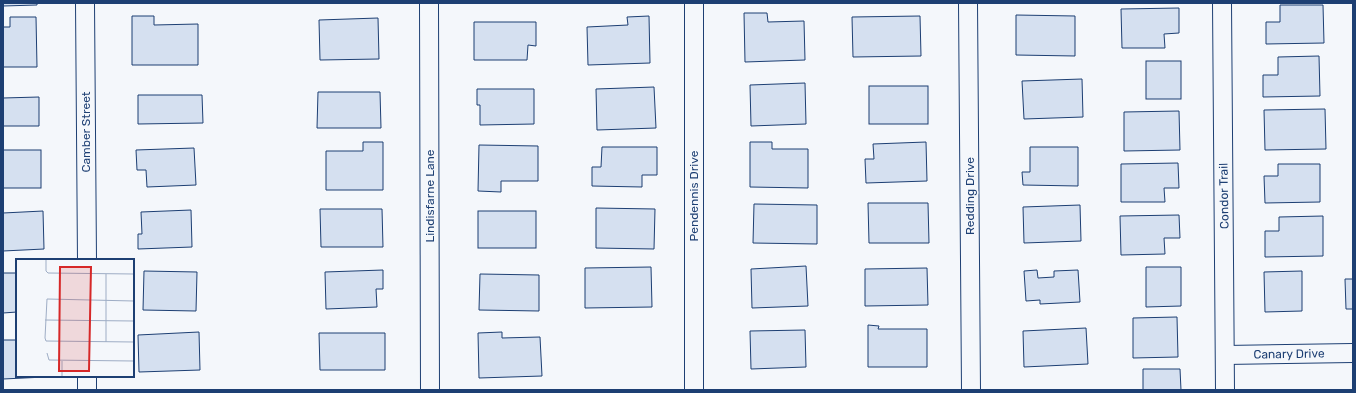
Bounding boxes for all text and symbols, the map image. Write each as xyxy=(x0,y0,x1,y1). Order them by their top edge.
street label: Camber Street xyxy=(79,91,93,173)
street label: Lindisfarne Lane xyxy=(423,149,437,243)
street label: Pendennis Drive xyxy=(687,150,701,241)
street label: Redding Drive xyxy=(963,157,977,235)
street label: Condor Trail xyxy=(1216,163,1232,229)
inset map xyxy=(16,259,134,377)
street label: Canary Drive xyxy=(1253,346,1325,362)

